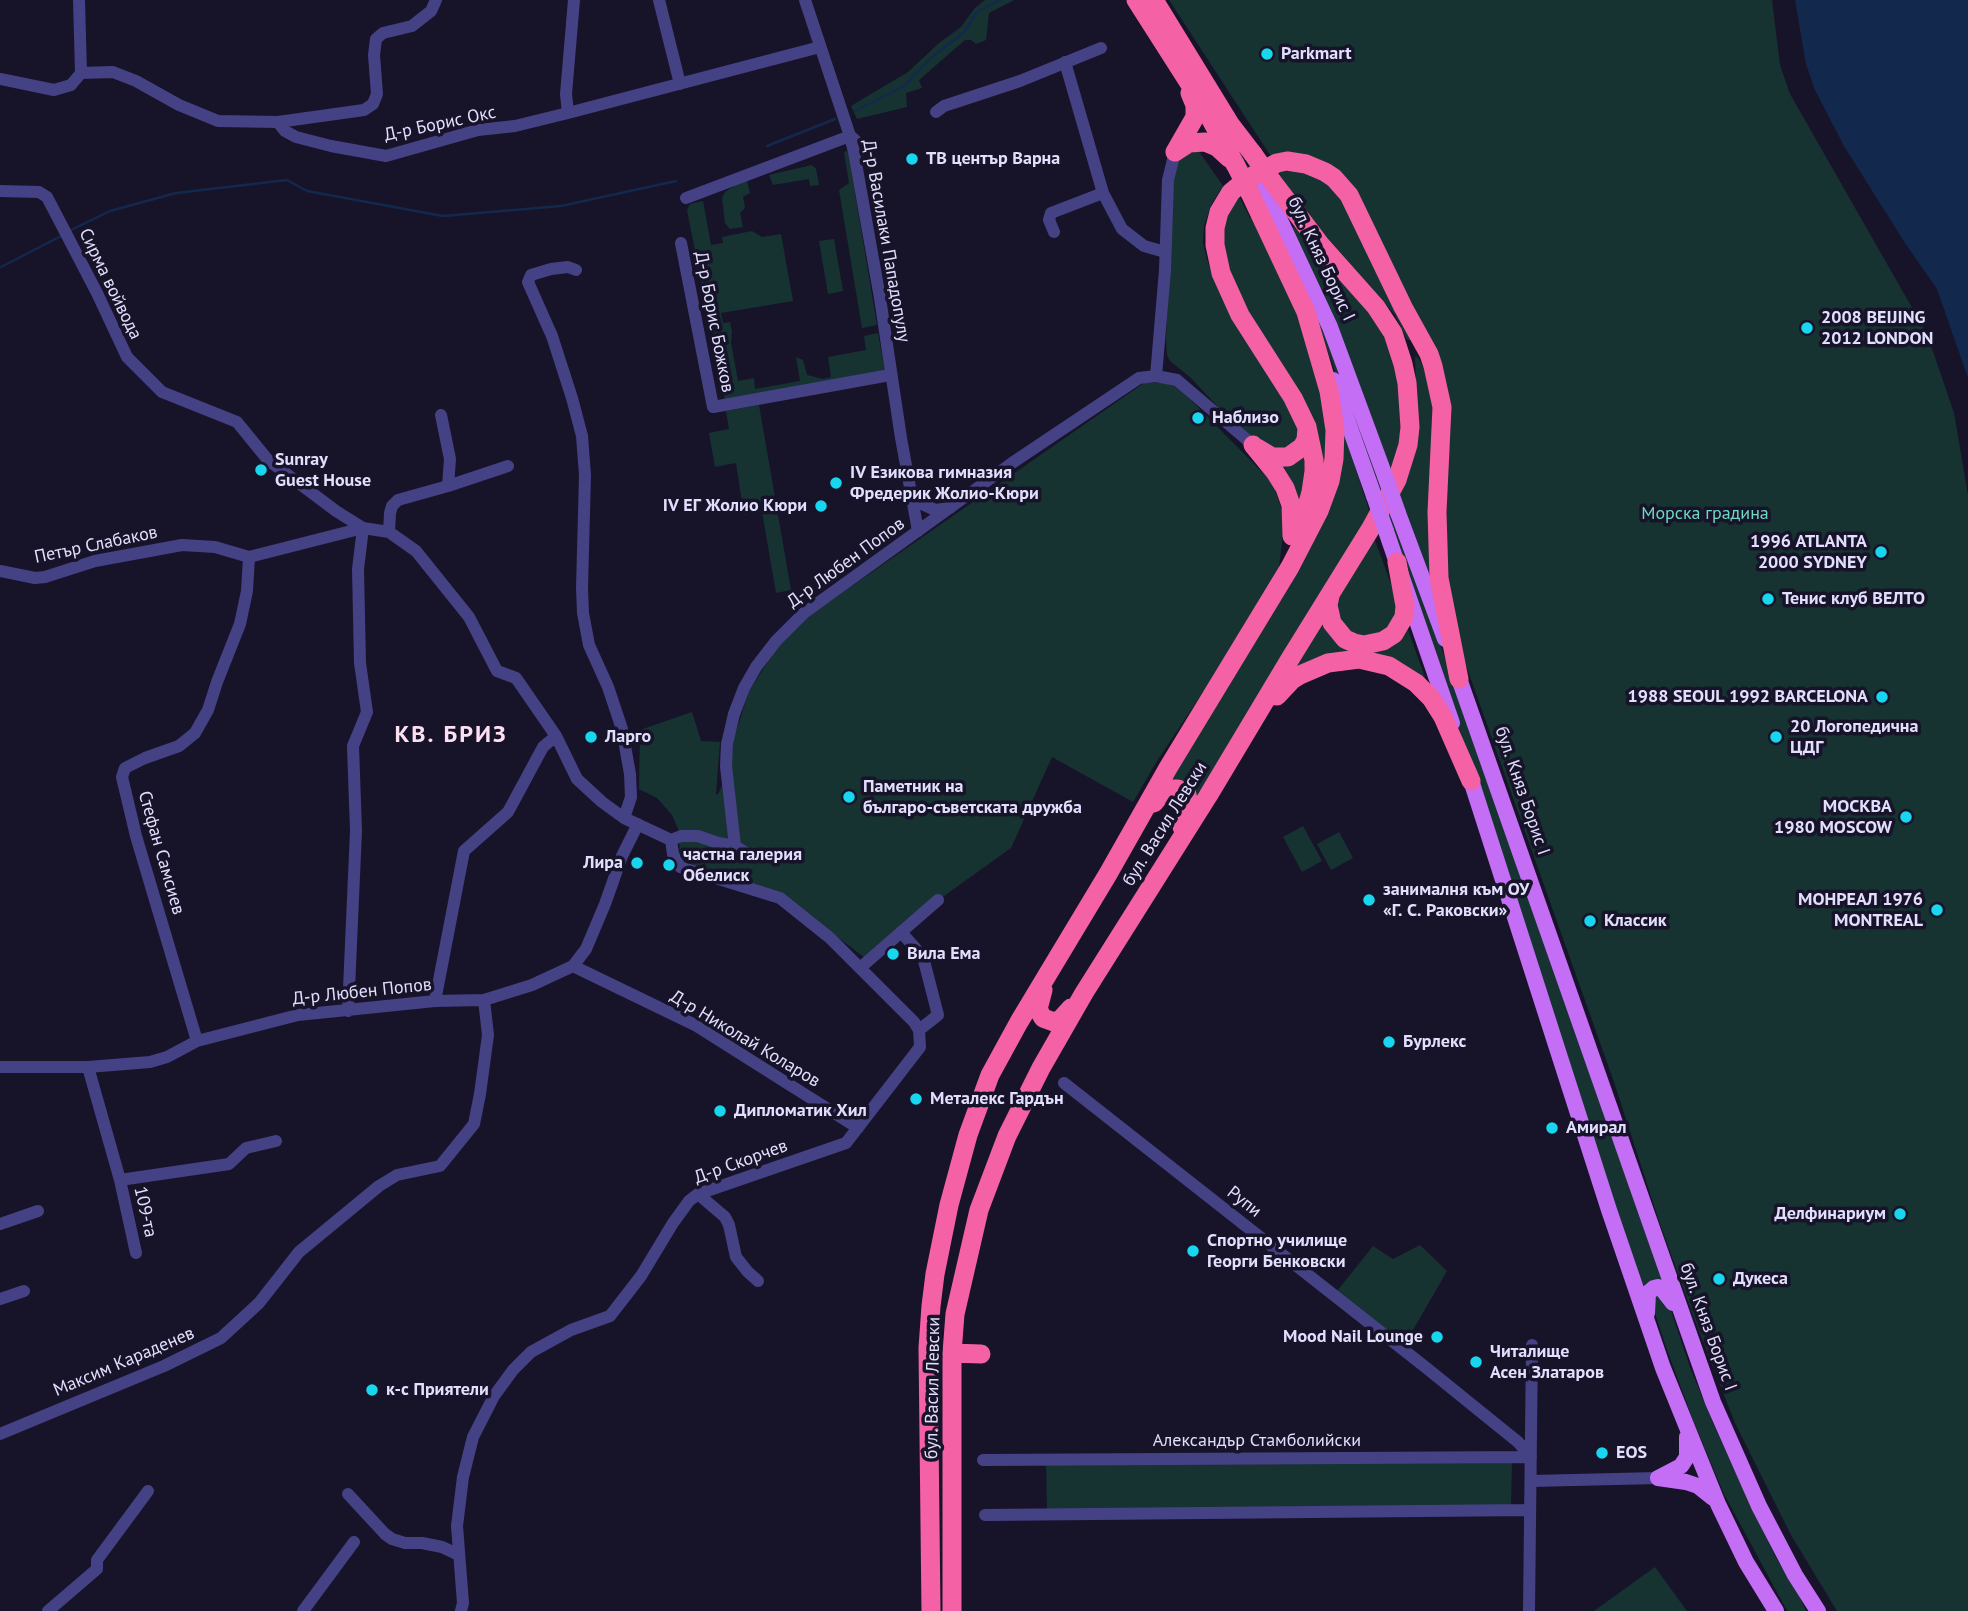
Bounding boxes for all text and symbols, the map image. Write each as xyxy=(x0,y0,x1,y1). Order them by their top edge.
place label: Parkmart xyxy=(1281,43,1351,65)
marker: Parkmart xyxy=(1259,46,1275,62)
street label: Д-р Борис Окс xyxy=(382,102,498,146)
street label: Д-р Василаки Пападопулу xyxy=(858,138,914,344)
place label: ТВ център Варна xyxy=(926,148,1060,170)
marker: ТВ център Варна xyxy=(904,151,920,167)
street label: бул. Княз Борис I xyxy=(1283,193,1359,325)
street label: Сирма войвода xyxy=(74,225,146,343)
street label: Д-р Борис Божков xyxy=(690,250,738,394)
place label: 2008 BEIJING 2012 LONDON xyxy=(1821,307,1933,350)
marker: 2008 BEIJING 2012 LONDON xyxy=(1799,320,1815,336)
place label: Наблизо xyxy=(1212,407,1279,429)
marker: Наблизо xyxy=(1190,410,1206,426)
place label: Sunray Guest House xyxy=(275,449,371,491)
marker: Sunray Guest House xyxy=(253,462,269,478)
place label: IV Езикова гимназия Фредерик Жолио-Кюри xyxy=(850,462,1039,504)
marker: IV Езикова гимназия Фредерик Жолио-Кюри xyxy=(828,475,844,491)
place label: IV ЕГ Жолио Кюри xyxy=(663,495,807,517)
marker: IV ЕГ Жолио Кюри xyxy=(813,498,829,514)
park label: Морска градина xyxy=(1641,503,1769,525)
street label: Д-р Любен Попов xyxy=(783,513,909,613)
street label: Петър Слабаков xyxy=(32,521,160,569)
place label: 1996 ATLANTA 2000 SYDNEY xyxy=(1750,531,1867,574)
marker: 1996 ATLANTA 2000 SYDNEY xyxy=(1873,544,1889,560)
place label: Тенис клуб ВЕЛТО xyxy=(1782,588,1925,610)
marker: Тенис клуб ВЕЛТО xyxy=(1760,591,1776,607)
place label: 1988 SEOUL 1992 BARCELONA xyxy=(1628,686,1868,708)
marker: 1988 SEOUL 1992 BARCELONA xyxy=(1874,689,1890,705)
place label: 20 Логопедична ЦДГ xyxy=(1790,716,1918,758)
district label: КВ. БРИЗ xyxy=(395,721,507,749)
street label: бул. Княз Борис I xyxy=(1490,724,1554,858)
place label: Ларго xyxy=(605,726,651,748)
marker: Ларго xyxy=(583,729,599,745)
marker: 20 Логопедична ЦДГ xyxy=(1768,729,1784,745)
street label: бул. Васил Левски xyxy=(1118,758,1212,890)
place label: Паметник на българо-съветската дружба xyxy=(863,776,1082,818)
street label: Стефан Самсиев xyxy=(133,789,189,917)
marker: Паметник на българо-съветската дружба xyxy=(841,789,857,805)
place label: МОСКВА 1980 MOSCOW xyxy=(1774,796,1892,838)
marker: МОСКВА 1980 MOSCOW xyxy=(1898,809,1914,825)
place label: частна галерия Обелиск xyxy=(683,844,802,886)
place label: Лира xyxy=(583,852,623,874)
marker: Лира xyxy=(629,855,645,871)
marker: частна галерия Обелиск xyxy=(661,857,677,873)
place label: занималня към ОУ «Г. С. Раковски» xyxy=(1383,879,1529,922)
place label: МОНРЕАЛ 1976 MONTREAL xyxy=(1798,889,1923,932)
marker: занималня към ОУ «Г. С. Раковски» xyxy=(1361,892,1377,908)
marker: МОНРЕАЛ 1976 MONTREAL xyxy=(1929,902,1945,918)
place label: Классик xyxy=(1604,910,1667,932)
marker: Классик xyxy=(1582,913,1598,929)
place label: Вила Ема xyxy=(907,943,981,965)
marker: Вила Ема xyxy=(885,946,901,962)
street label: Д-р Любен Попов xyxy=(291,974,433,1010)
street label: Д-р Николай Коларов xyxy=(666,986,824,1092)
place label: Бурлекс xyxy=(1403,1031,1466,1053)
marker: Бурлекс xyxy=(1381,1034,1397,1050)
place label: Металекс Гардън xyxy=(930,1088,1064,1110)
marker: Металекс Гардън xyxy=(908,1091,924,1107)
place label: Дипломатик Хил xyxy=(734,1100,867,1122)
marker: Дипломатик Хил xyxy=(712,1103,728,1119)
place label: Амирал xyxy=(1566,1117,1627,1139)
marker: Амирал xyxy=(1544,1120,1560,1136)
street label: Д-р Скорчев xyxy=(691,1135,791,1189)
street label: Рупи xyxy=(1222,1182,1266,1222)
street label: 109-та xyxy=(129,1184,161,1240)
place label: Делфинариум xyxy=(1775,1203,1886,1225)
marker: Делфинариум xyxy=(1892,1206,1908,1222)
place label: Спортно училище Георги Бенковски xyxy=(1207,1230,1347,1272)
marker: Спортно училище Георги Бенковски xyxy=(1185,1243,1201,1259)
street label: бул. Княз Борис I xyxy=(1675,1260,1741,1394)
place label: Дукеса xyxy=(1733,1268,1788,1290)
marker: Дукеса xyxy=(1711,1271,1727,1287)
street label: бул. Васил Левски xyxy=(921,1317,945,1459)
street label: Максим Караденев xyxy=(50,1323,198,1401)
place label: Mood Nail Lounge xyxy=(1283,1326,1423,1348)
marker: Mood Nail Lounge xyxy=(1429,1329,1445,1345)
place label: Читалище Асен Златаров xyxy=(1490,1341,1604,1384)
marker: Читалище Асен Златаров xyxy=(1468,1354,1484,1370)
place label: к-с Приятели xyxy=(386,1379,489,1401)
marker: к-с Приятели xyxy=(364,1382,380,1398)
street label: Александър Стамболийски xyxy=(1153,1430,1361,1452)
place label: EOS xyxy=(1616,1442,1647,1464)
marker: EOS xyxy=(1594,1445,1610,1461)

